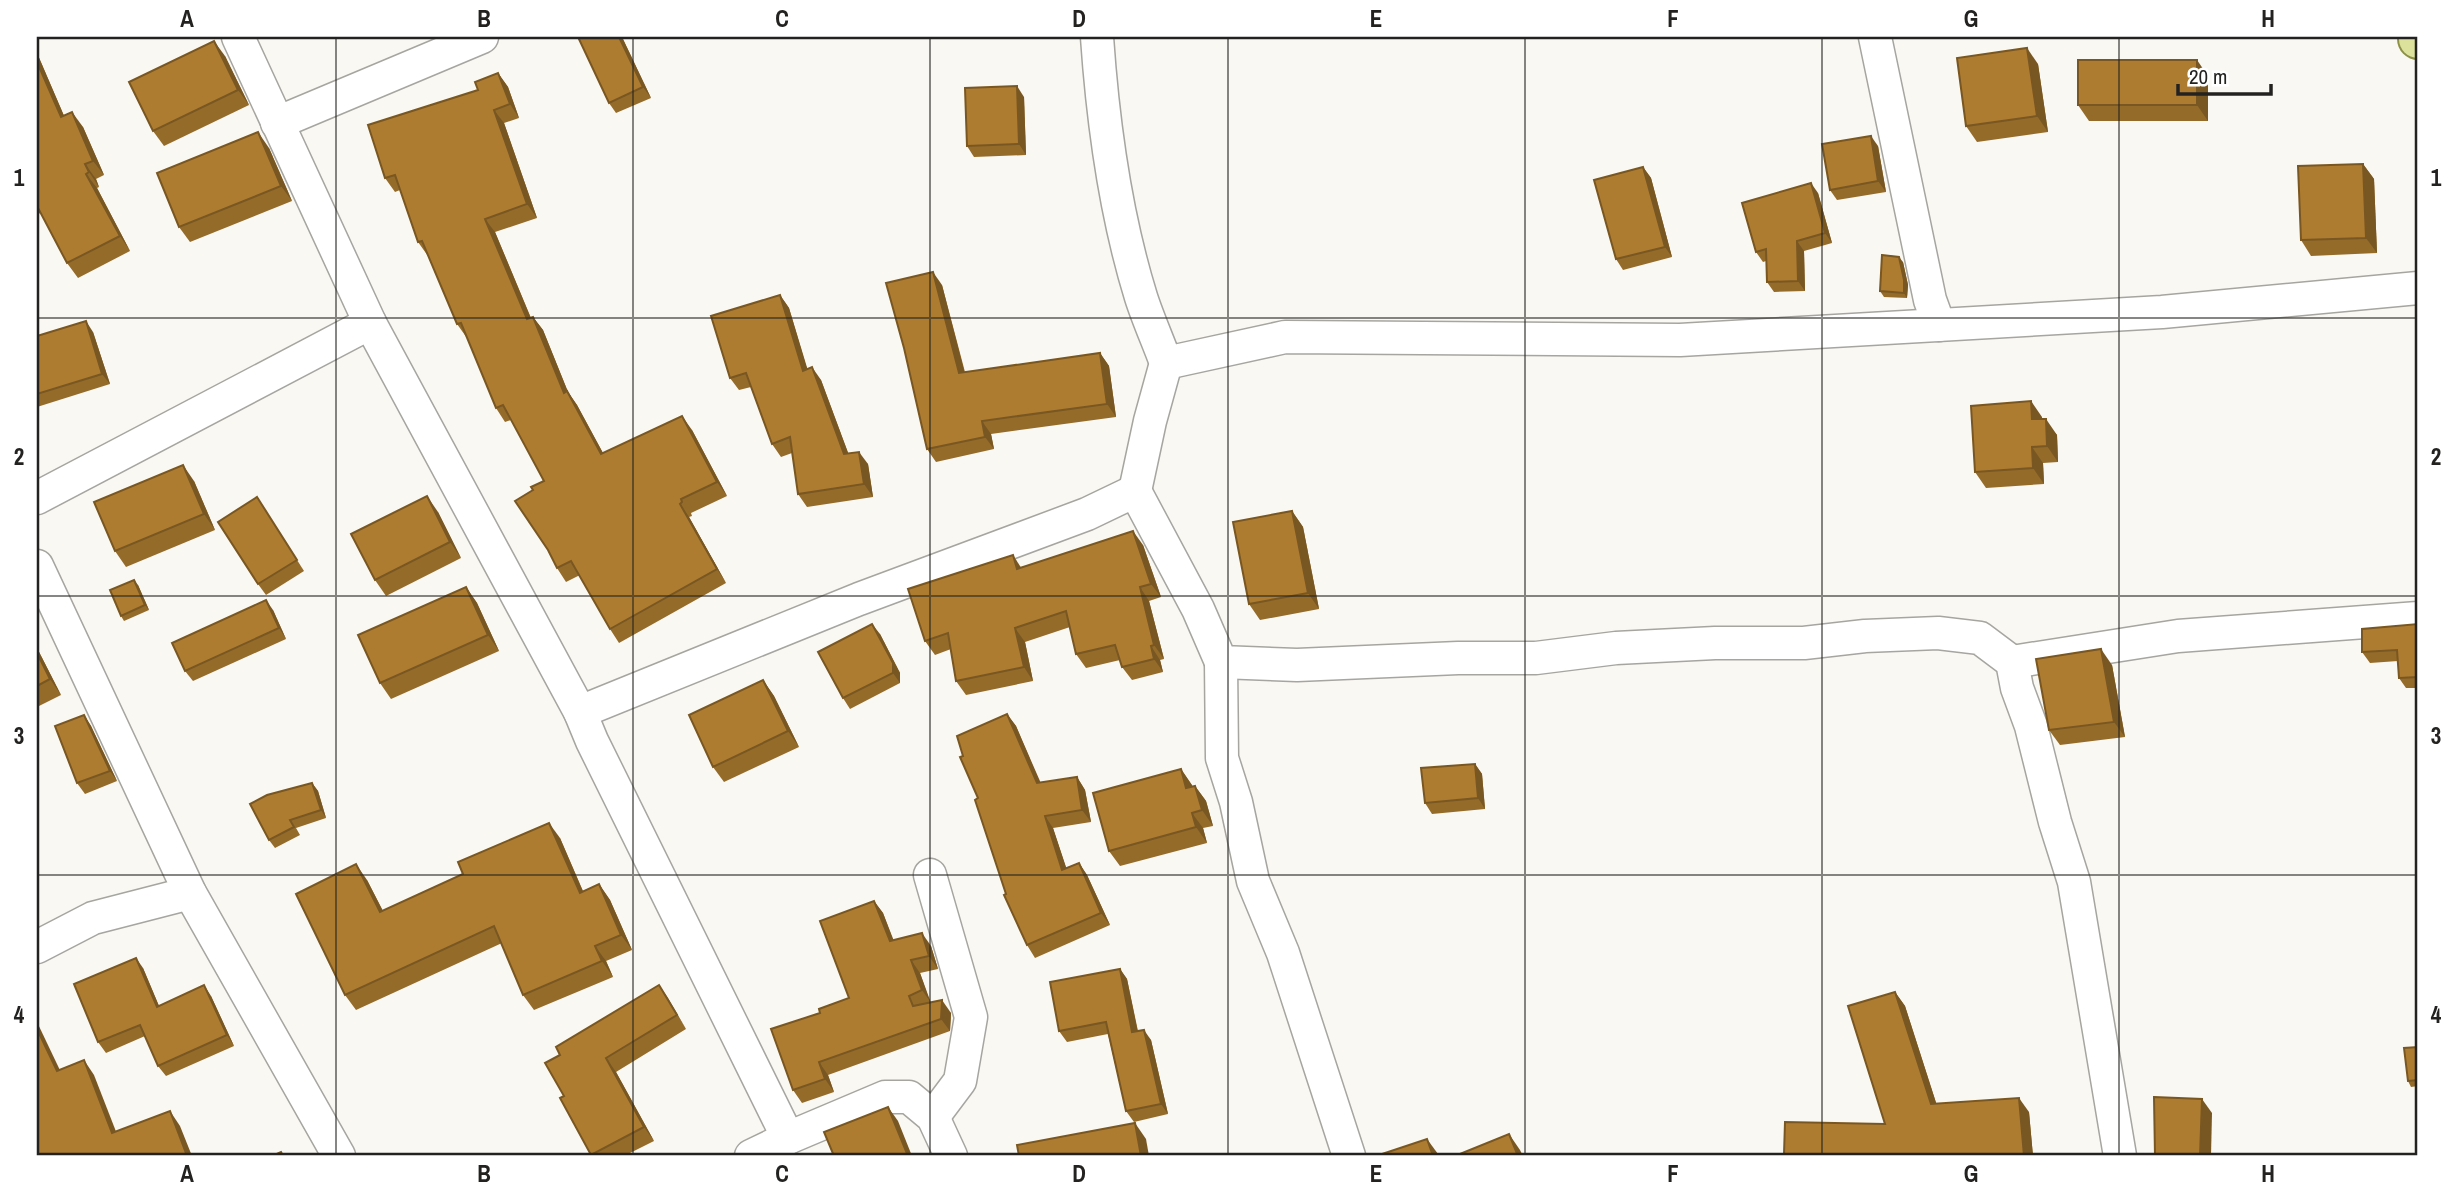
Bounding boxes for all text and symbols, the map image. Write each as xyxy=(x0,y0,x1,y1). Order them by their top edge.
text: A xyxy=(180,3,194,34)
text: B xyxy=(477,3,491,34)
text: C xyxy=(775,3,789,34)
text: D xyxy=(1072,3,1086,34)
text: E xyxy=(1370,3,1382,34)
text: F xyxy=(1667,3,1679,34)
text: G xyxy=(1964,3,1978,34)
text: H xyxy=(2261,3,2275,34)
scale bar xyxy=(2178,52,2271,96)
text: 20 m xyxy=(2189,62,2227,91)
text: 1 xyxy=(14,162,25,193)
text: 1 xyxy=(2431,162,2442,193)
text: 2 xyxy=(14,441,24,472)
text: 2 xyxy=(2431,441,2441,472)
text: 3 xyxy=(14,720,24,751)
text: 3 xyxy=(2431,720,2441,751)
text: 4 xyxy=(14,999,25,1030)
text: 4 xyxy=(2431,999,2442,1030)
text: A xyxy=(180,1158,194,1189)
text: B xyxy=(477,1158,491,1189)
text: C xyxy=(775,1158,789,1189)
text: D xyxy=(1072,1158,1086,1189)
text: E xyxy=(1370,1158,1382,1189)
text: F xyxy=(1667,1158,1679,1189)
text: G xyxy=(1964,1158,1978,1189)
text: H xyxy=(2261,1158,2275,1189)

